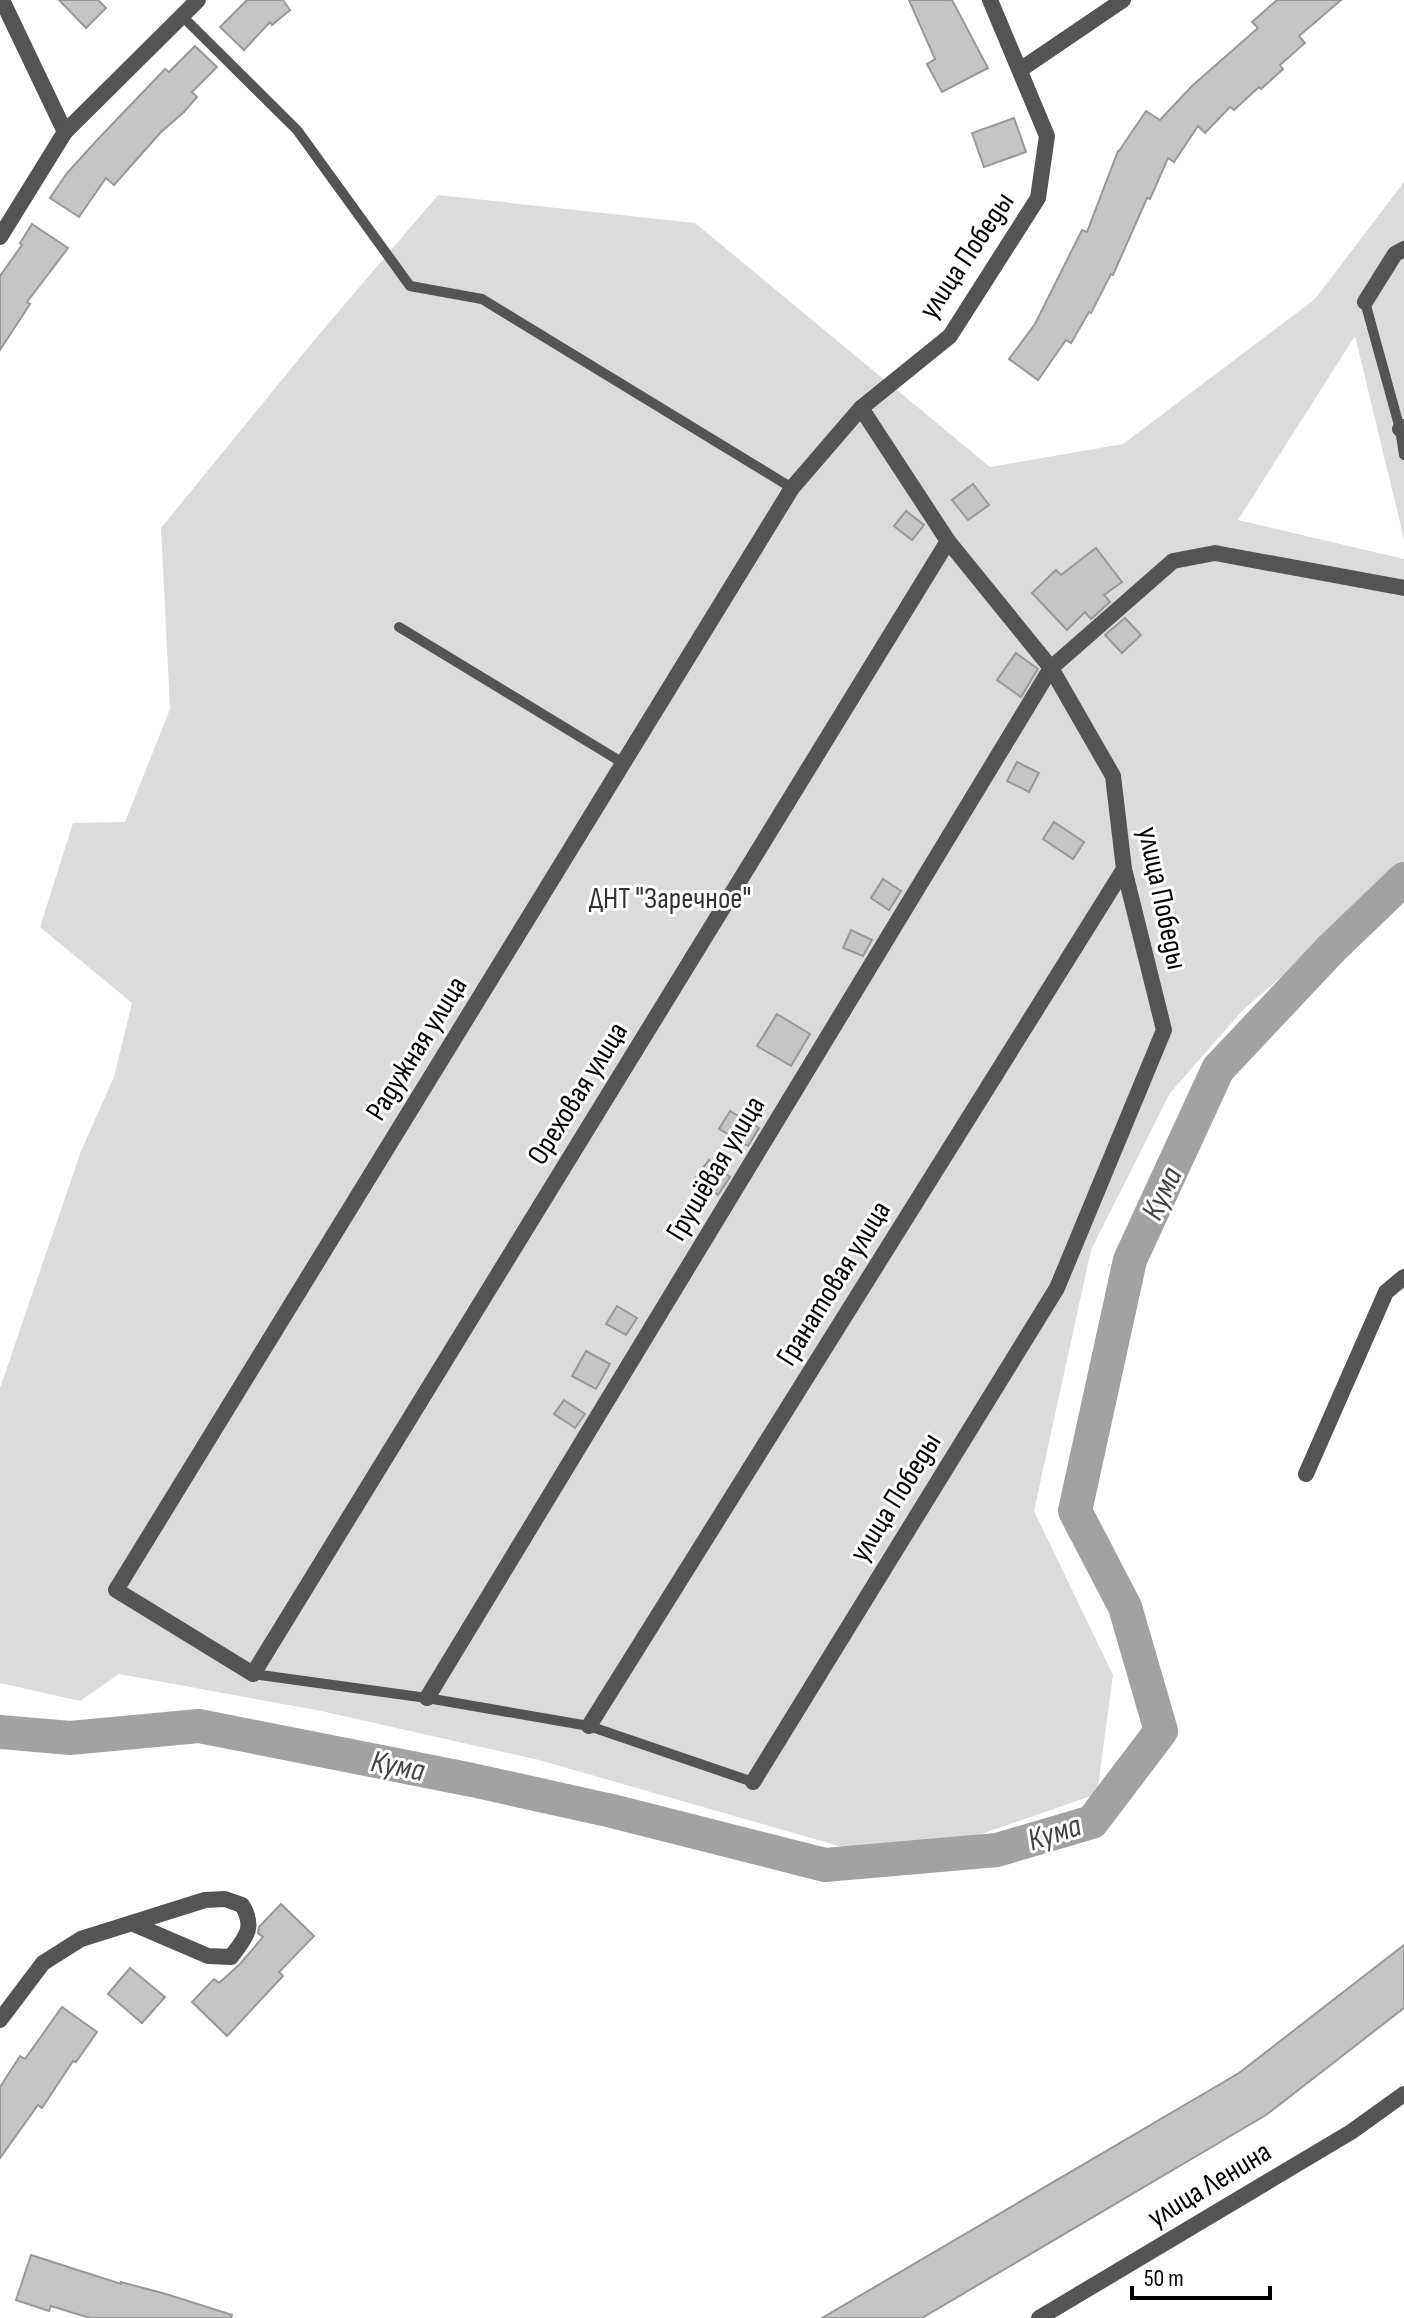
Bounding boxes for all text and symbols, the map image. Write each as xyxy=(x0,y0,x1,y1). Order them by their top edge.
street label: улица Победы xyxy=(911,185,1022,326)
street label: улица Победы xyxy=(1129,824,1195,973)
park label: ДНТ "Заречное" xyxy=(589,881,751,917)
street label: Радужная улица xyxy=(358,970,475,1127)
street label: Ореховая улица xyxy=(520,1016,636,1171)
street label: Грушёвая улица xyxy=(659,1090,773,1247)
water label: Кума xyxy=(1133,1161,1191,1226)
street label: Гранатовая улица xyxy=(769,1194,899,1373)
street label: улица Победы xyxy=(842,1426,950,1569)
water label: Кума xyxy=(367,1742,428,1791)
water label: Кума xyxy=(1023,1807,1086,1860)
street label: улица Ленина xyxy=(1141,2134,1278,2236)
scale bar xyxy=(1132,2250,1270,2300)
text: 50 m xyxy=(1144,2264,1184,2293)

